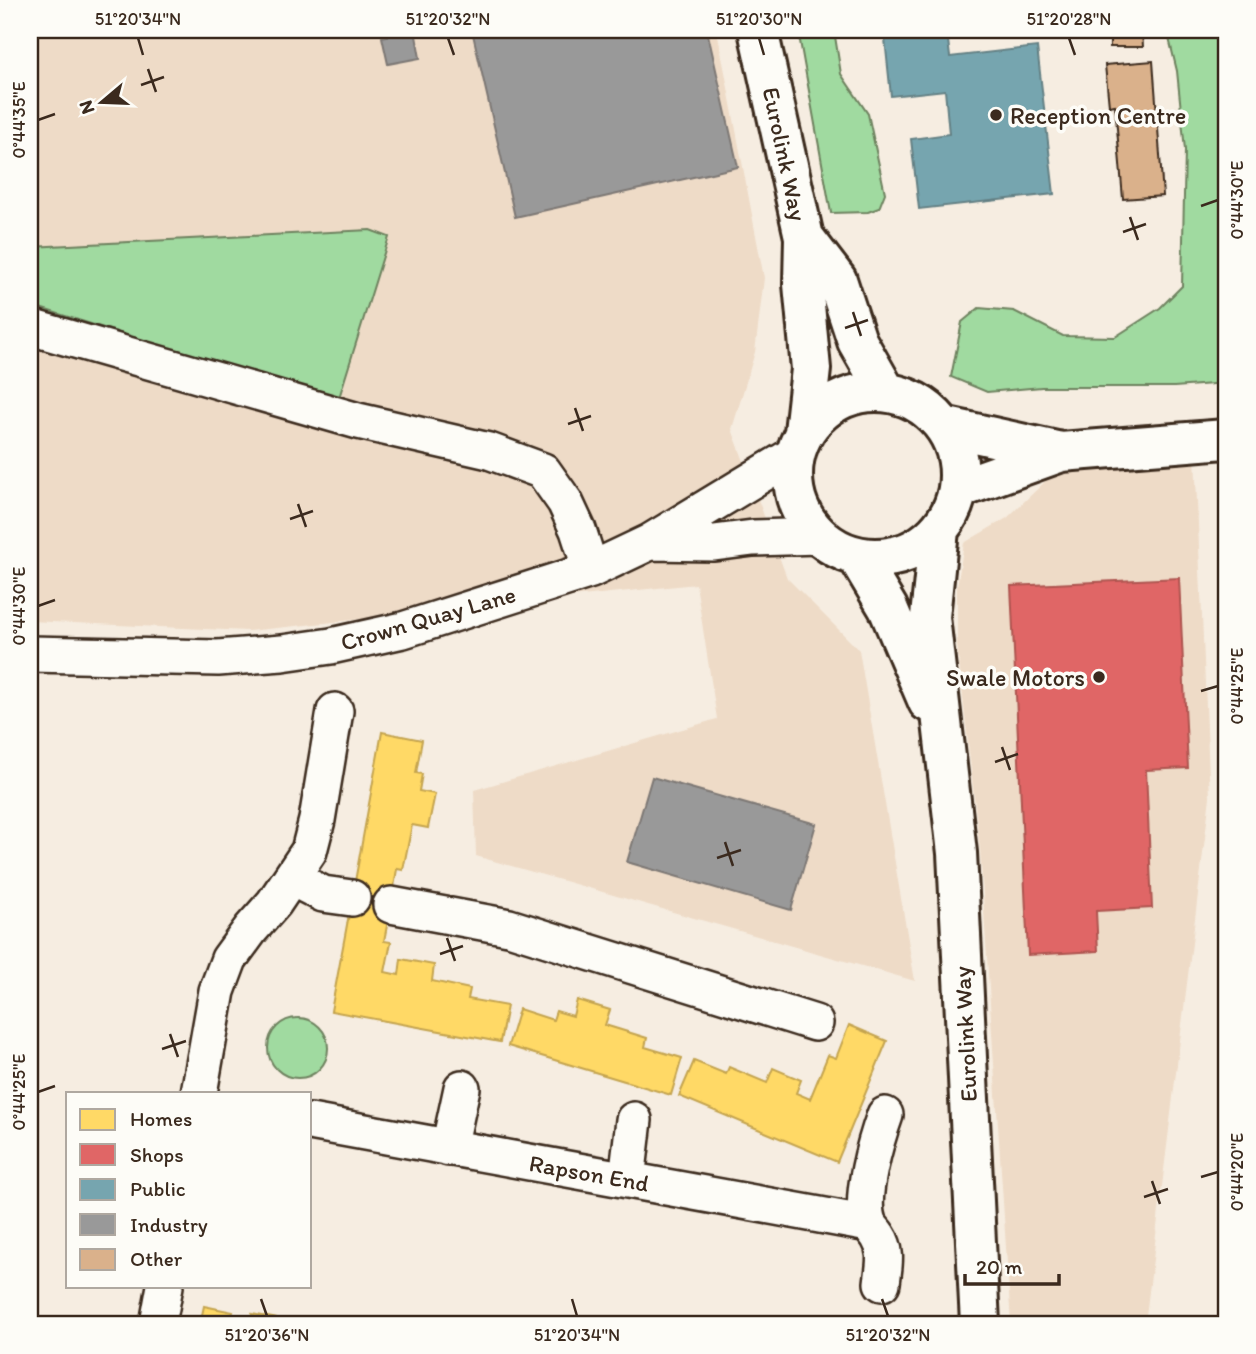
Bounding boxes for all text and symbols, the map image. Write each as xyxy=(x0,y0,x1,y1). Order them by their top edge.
text: 51°20'34"N xyxy=(95,8,181,30)
text: 51°20'32"N xyxy=(405,8,491,30)
text: 51°20'30"N xyxy=(716,8,802,30)
text: 51°20'28"N xyxy=(1026,8,1112,30)
north arrow xyxy=(66,66,136,136)
text: 0°44'35"E xyxy=(8,81,30,159)
street label: Eurolink Way xyxy=(757,85,813,223)
text: N xyxy=(73,98,99,117)
place label: Reception Centre xyxy=(1010,101,1186,130)
marker: Reception Centre xyxy=(988,107,1004,123)
text: 0°44'30"E xyxy=(1226,161,1248,239)
text: 0°44'30"E xyxy=(8,567,30,645)
street label: Crown Quay Lane xyxy=(337,579,519,657)
text: 0°44'25"E xyxy=(1226,648,1248,724)
place label: Swale Motors xyxy=(946,663,1085,692)
marker: Swale Motors xyxy=(1091,669,1107,685)
street label: Eurolink Way xyxy=(947,965,983,1103)
text: 0°44'25"E xyxy=(8,1054,30,1130)
legend xyxy=(66,1092,312,1288)
text: Homes xyxy=(130,1106,192,1131)
text: 0°44'20"E xyxy=(1226,1133,1248,1211)
text: Shops xyxy=(130,1142,184,1167)
street label: Rapson End xyxy=(527,1148,651,1198)
text: Public xyxy=(130,1176,186,1201)
text: Industry xyxy=(130,1212,208,1237)
scale bar xyxy=(965,1242,1060,1286)
text: Other xyxy=(130,1246,183,1271)
text: 20 m xyxy=(976,1254,1023,1279)
text: 51°20'36"N xyxy=(224,1324,310,1346)
text: 51°20'34"N xyxy=(534,1324,620,1346)
text: 51°20'32"N xyxy=(845,1324,931,1346)

